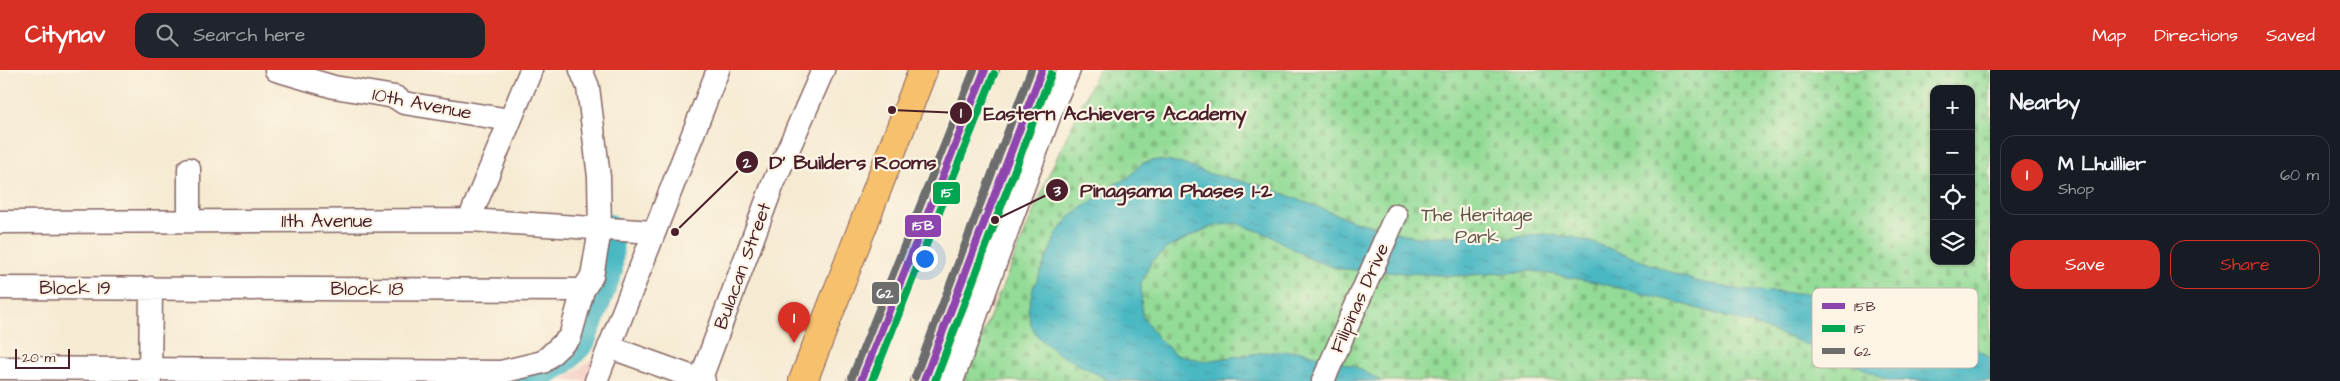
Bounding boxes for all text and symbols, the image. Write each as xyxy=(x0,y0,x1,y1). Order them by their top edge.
search box xyxy=(135,13,485,58)
text: Citynav xyxy=(25,18,105,52)
icon: search xyxy=(153,21,181,49)
text: Search here xyxy=(193,22,305,49)
text: Map xyxy=(2092,23,2126,48)
text: Directions xyxy=(2154,23,2238,48)
text: Saved xyxy=(2266,23,2315,48)
street label: 10th Avenue xyxy=(370,81,474,127)
map controls xyxy=(1930,85,1975,265)
button: + xyxy=(1930,85,1975,130)
text: Nearby xyxy=(2010,88,2080,117)
callout: Eastern Achievers Academy xyxy=(949,96,1257,131)
text: Eastern Achievers Academy xyxy=(984,100,1246,129)
text: 1 xyxy=(960,103,962,124)
button: − xyxy=(1930,130,1975,175)
callout: D' Builders Rooms xyxy=(735,145,947,180)
text: D' Builders Rooms xyxy=(769,149,937,177)
text: M Lhuillier xyxy=(2058,151,2146,178)
text: 2 xyxy=(742,153,752,174)
text: 1 xyxy=(2026,164,2028,186)
text: 60 m xyxy=(2280,164,2319,186)
callout: Pinagsama Phases 1-2 xyxy=(1045,173,1282,208)
button: locate xyxy=(1930,175,1975,220)
text: Pinagsama Phases 1-2 xyxy=(1080,177,1273,206)
text: Shop xyxy=(2058,178,2094,200)
line badge: 15 xyxy=(932,181,961,205)
text: 3 xyxy=(1052,181,1061,202)
text: 15 xyxy=(941,183,954,203)
street label: Bulacan Street xyxy=(708,198,779,333)
park label: The Heritage Park xyxy=(1421,202,1533,251)
street label: 11th Avenue xyxy=(281,208,373,235)
line badge: 15B xyxy=(904,214,942,238)
text: 15B xyxy=(912,216,934,236)
button: layers xyxy=(1930,220,1975,265)
street label: Filipinas Drive xyxy=(1324,239,1396,357)
button: Save xyxy=(2010,240,2160,289)
button: Share xyxy=(2170,240,2320,289)
your location xyxy=(912,246,938,272)
street label: Block 19 xyxy=(39,275,111,302)
street label: Block 18 xyxy=(330,276,404,303)
line badge: 62 xyxy=(871,281,900,305)
text: 62 xyxy=(877,284,894,304)
legend xyxy=(1812,288,1978,368)
text: 15B xyxy=(1854,297,1876,317)
pin: 1 xyxy=(778,302,810,343)
text: 15 xyxy=(1854,319,1866,339)
text: 62 xyxy=(1854,342,1871,362)
scale bar xyxy=(15,346,70,369)
text: 20 m xyxy=(22,348,55,368)

